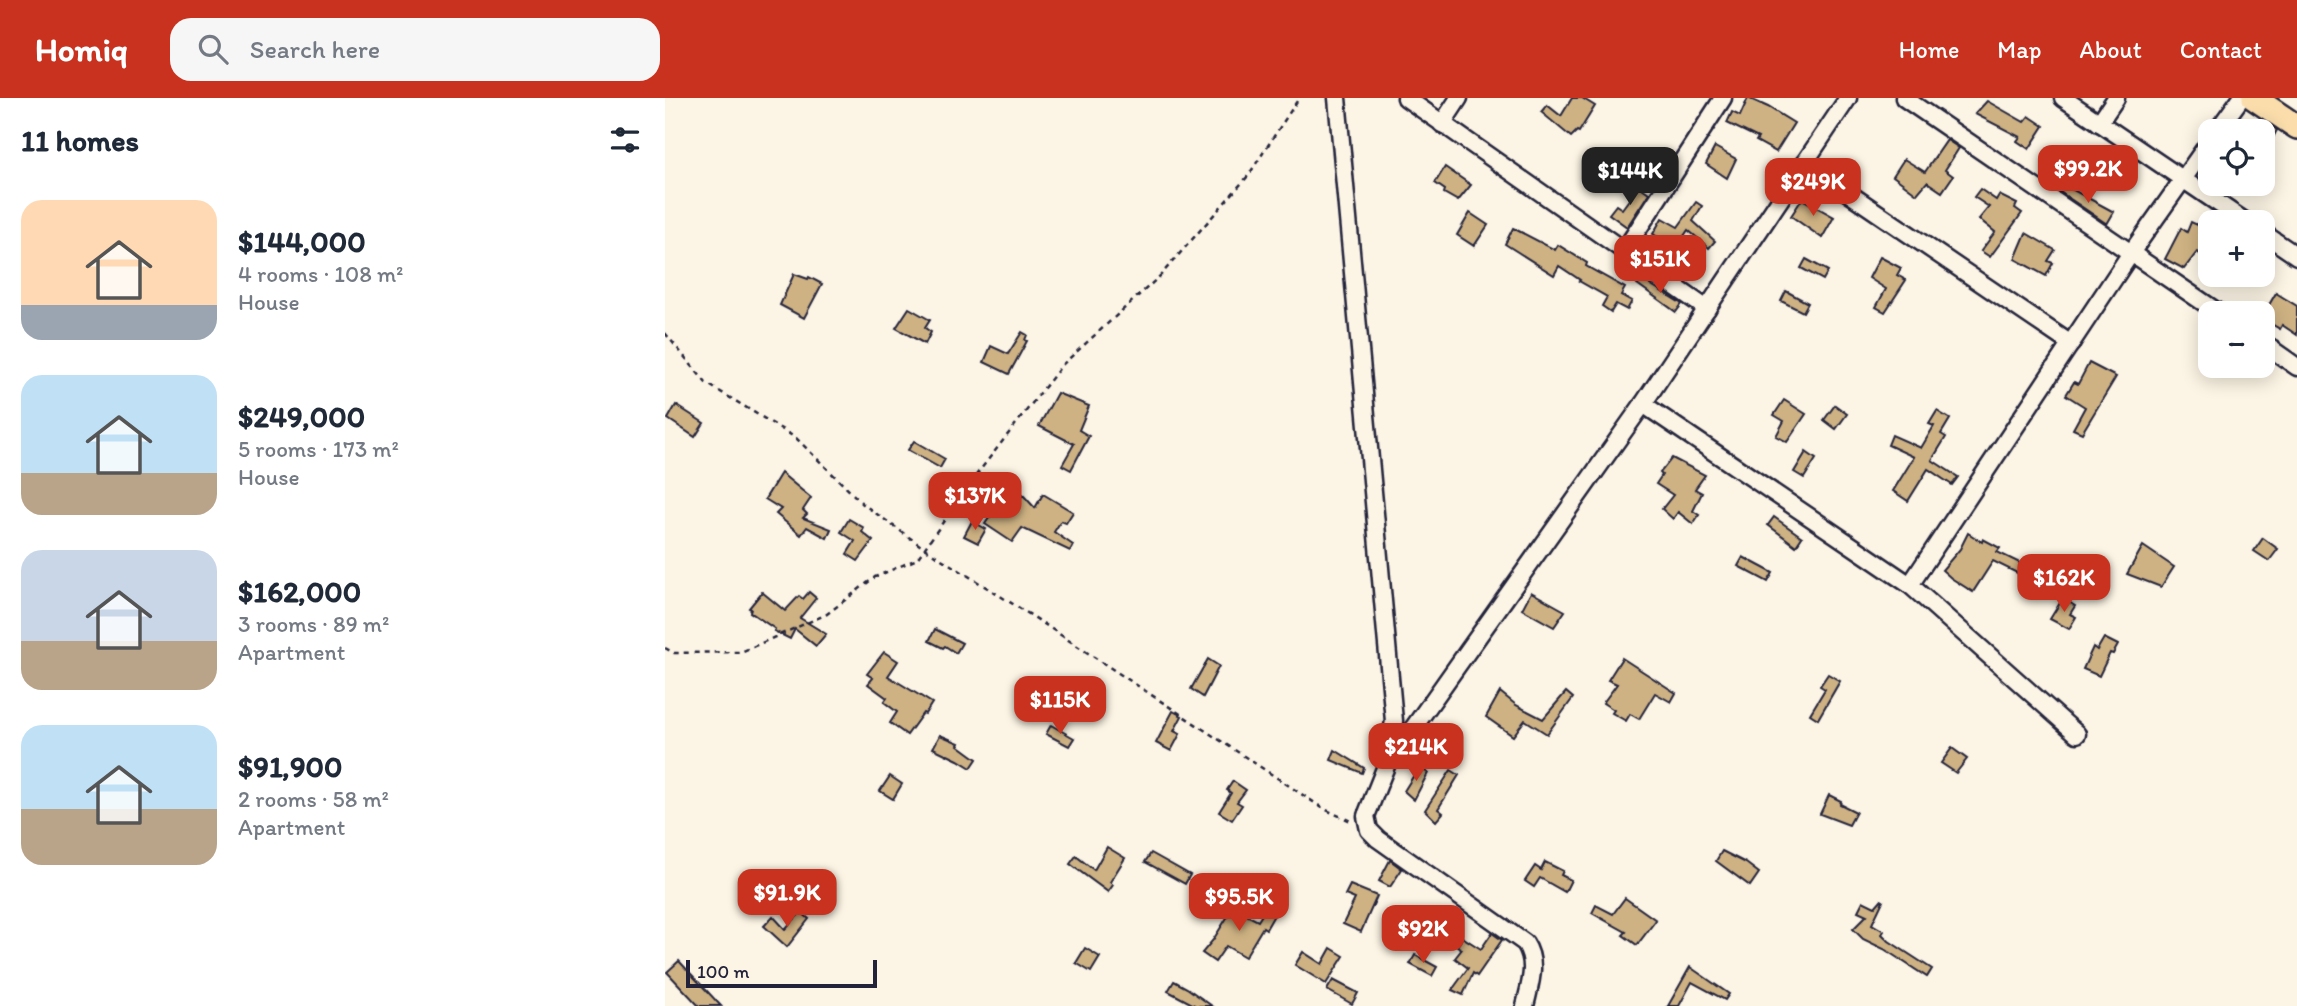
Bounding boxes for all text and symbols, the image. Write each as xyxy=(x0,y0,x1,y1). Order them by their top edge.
search box xyxy=(170,18,660,81)
text: Homiq xyxy=(35,30,128,69)
icon: search xyxy=(194,30,232,68)
text: Search here xyxy=(250,33,380,65)
text: Home xyxy=(1899,35,1959,64)
text: Map xyxy=(1997,35,2041,64)
text: About xyxy=(2079,35,2142,64)
text: Contact xyxy=(2180,35,2262,64)
map controls xyxy=(2198,119,2275,378)
button: locate xyxy=(2198,119,2275,196)
icon: filters xyxy=(606,121,644,159)
text: 11 homes xyxy=(21,122,139,159)
pin: $99.2K xyxy=(2031,146,2145,205)
pin: $144K xyxy=(1581,148,1679,207)
text: $99.2K xyxy=(2054,154,2122,182)
text: $144K xyxy=(1598,156,1662,184)
pin: $249K xyxy=(1764,158,1862,218)
text: $249K xyxy=(1781,167,1845,195)
button: + xyxy=(2198,210,2275,287)
text: $144,000 xyxy=(238,223,366,260)
icon: home xyxy=(77,228,161,312)
pin: $151K xyxy=(1611,236,1709,295)
text: $151K xyxy=(1630,244,1690,272)
text: 4 rooms · 108 m² xyxy=(238,260,403,288)
text: House xyxy=(238,288,300,316)
button: − xyxy=(2198,301,2275,378)
text: $249,000 xyxy=(238,398,365,435)
icon: home xyxy=(77,403,161,487)
text: 5 rooms · 173 m² xyxy=(238,435,399,463)
text: House xyxy=(238,463,300,491)
pin: $137K xyxy=(926,472,1024,532)
text: $137K xyxy=(945,481,1005,509)
pin: $162K xyxy=(2015,554,2113,614)
text: $162K xyxy=(2033,563,2095,591)
text: $162,000 xyxy=(238,573,361,610)
icon: home xyxy=(77,578,161,662)
text: 3 rooms · 89 m² xyxy=(238,610,389,638)
text: Apartment xyxy=(238,638,345,666)
pin: $115K xyxy=(1011,676,1109,736)
text: $115K xyxy=(1030,685,1090,713)
pin: $214K xyxy=(1367,724,1465,783)
text: $214K xyxy=(1385,732,1447,760)
text: $91,900 xyxy=(238,748,343,785)
icon: home xyxy=(77,753,161,837)
text: 2 rooms · 58 m² xyxy=(238,785,389,813)
text: Apartment xyxy=(238,813,345,841)
pin: $91.9K xyxy=(730,870,844,929)
pin: $95.5K xyxy=(1182,874,1296,933)
text: $91.9K xyxy=(754,878,820,906)
text: $95.5K xyxy=(1205,882,1273,910)
pin: $92K xyxy=(1382,906,1464,965)
text: $92K xyxy=(1398,914,1448,942)
scale bar xyxy=(686,957,877,989)
text: 100 m xyxy=(697,960,749,983)

